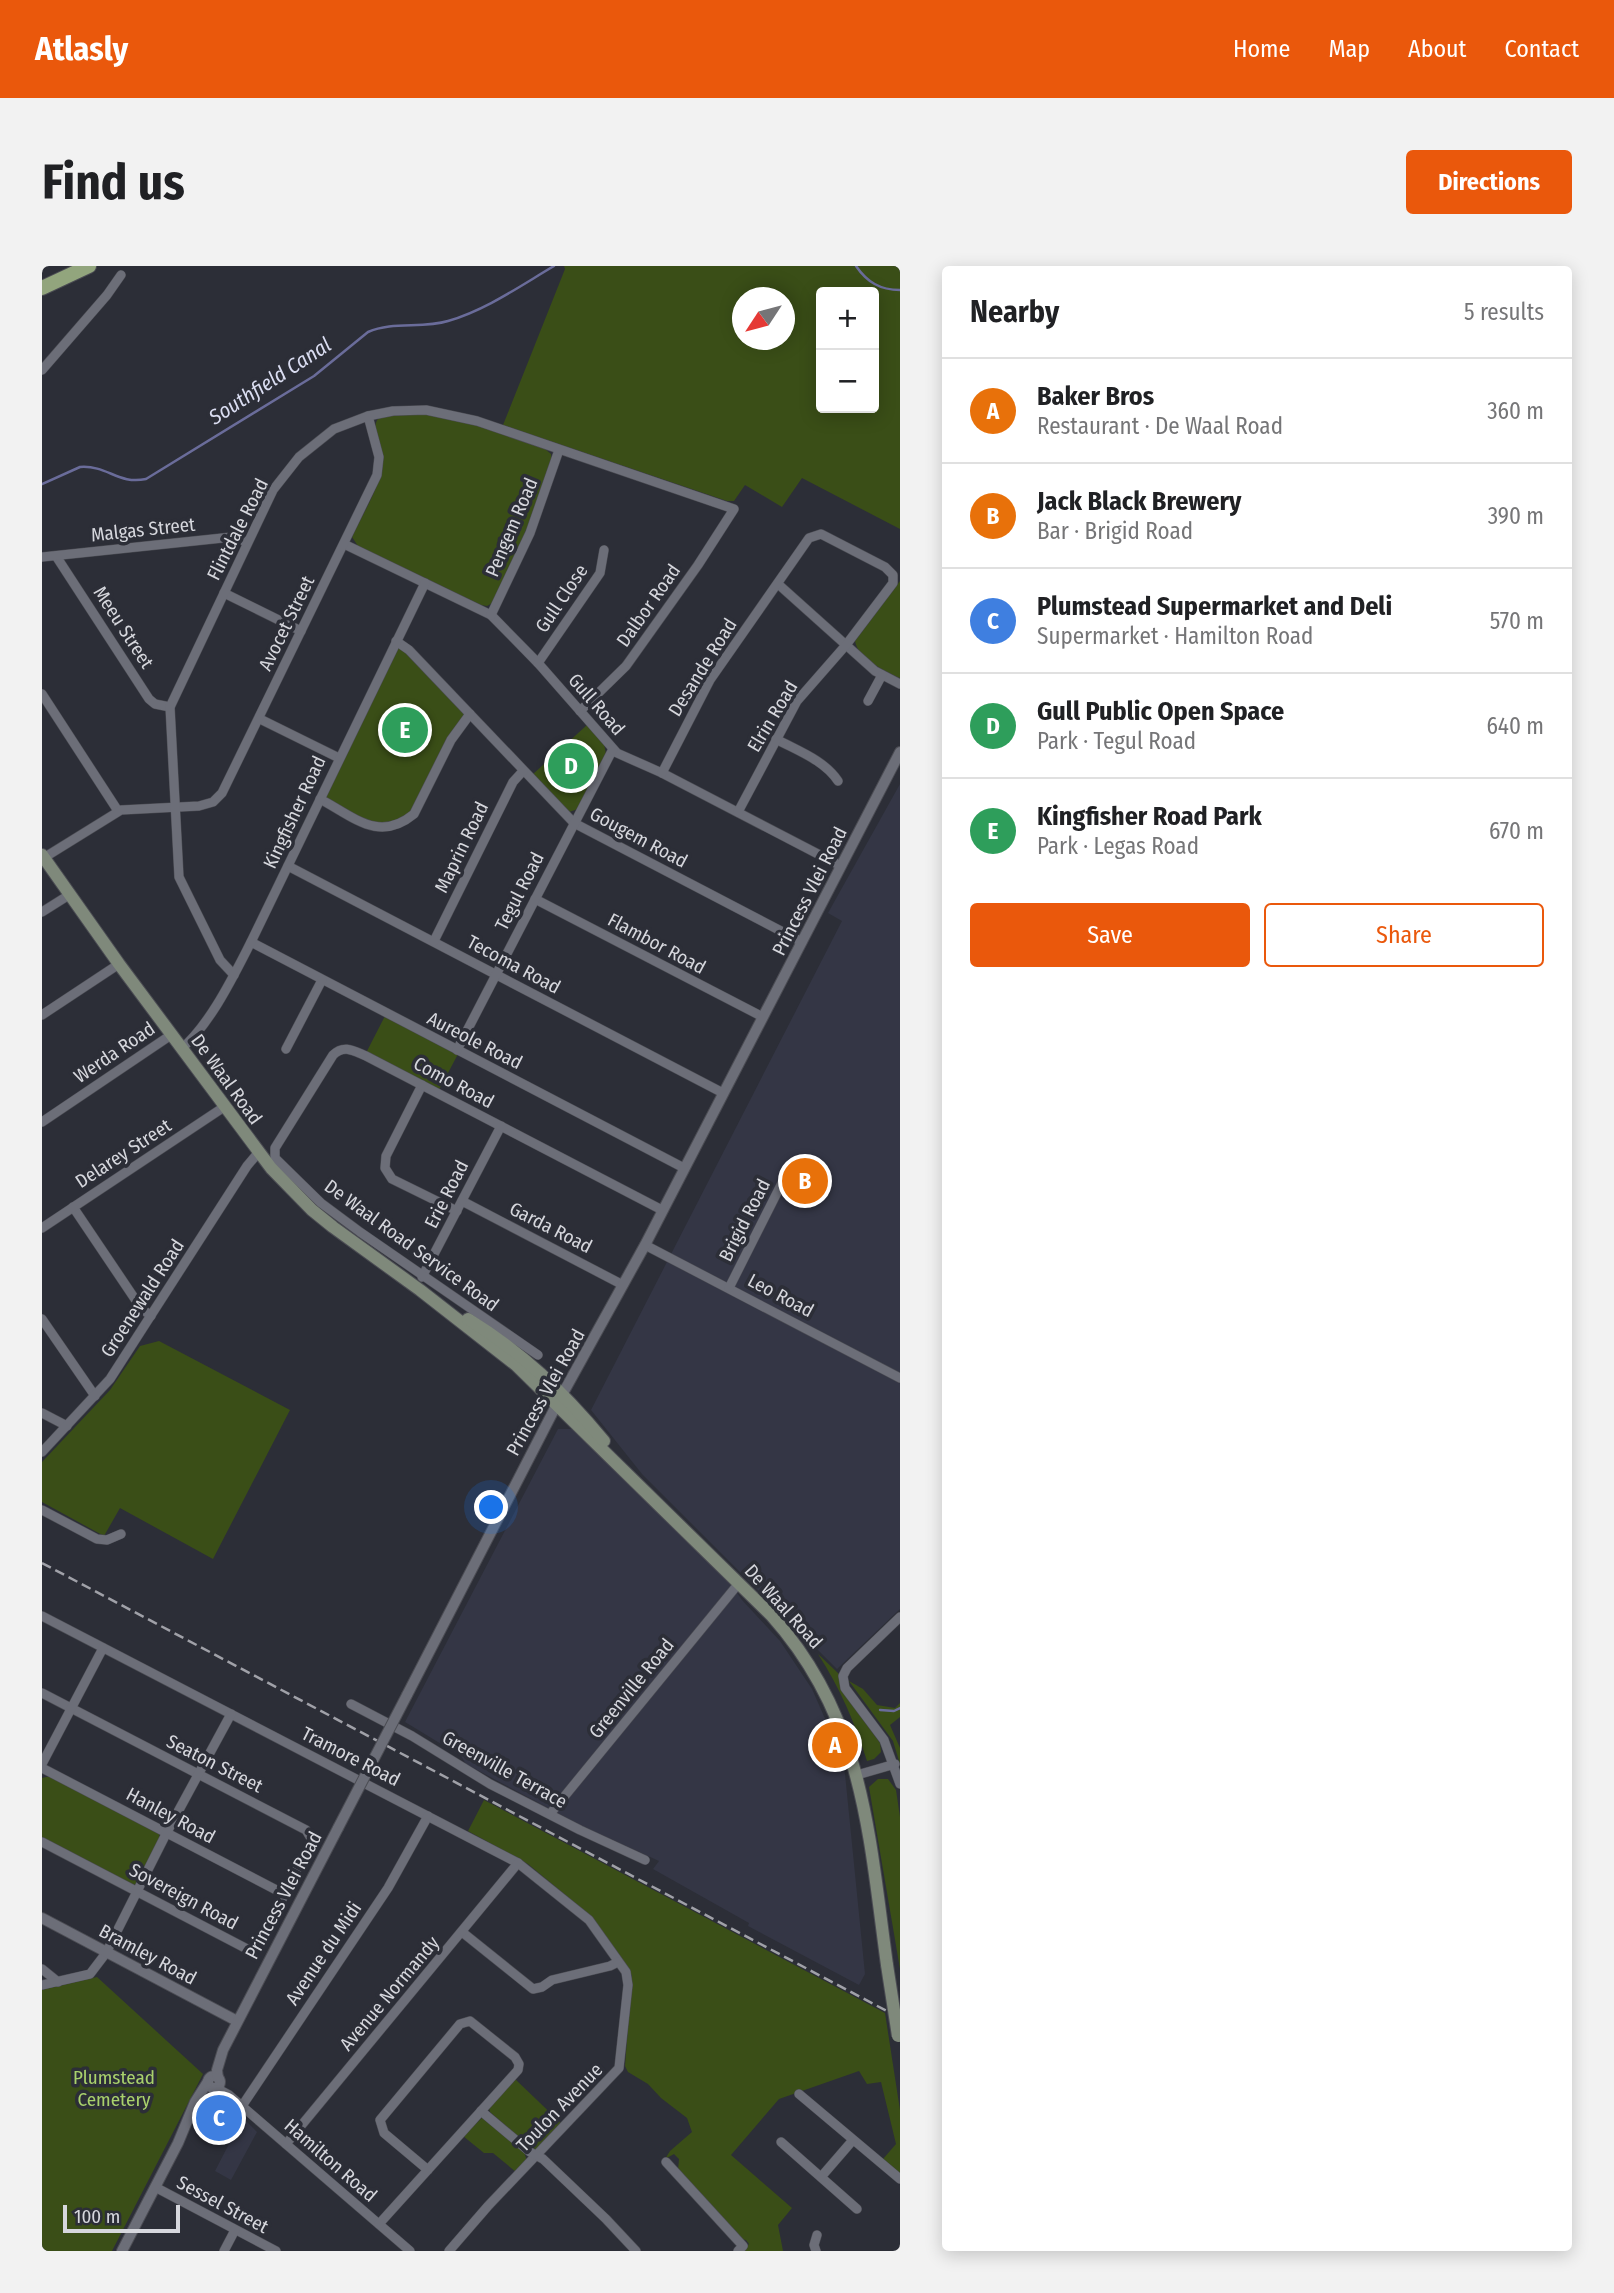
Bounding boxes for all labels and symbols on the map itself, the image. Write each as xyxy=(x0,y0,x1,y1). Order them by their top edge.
north arrow xyxy=(732,287,795,350)
water label: Southfield Canal xyxy=(203,332,336,431)
street label: Flintdale Road xyxy=(202,474,273,584)
street label: Pengem Road xyxy=(480,474,543,580)
street label: Malgas Street xyxy=(90,513,197,546)
street label: Gull Close xyxy=(530,560,593,637)
street label: Dalbor Road xyxy=(612,560,685,651)
street label: Avocet Street xyxy=(254,571,320,675)
street label: Meeu Street xyxy=(88,582,159,673)
street label: Desande Road xyxy=(663,614,742,720)
street label: Gull Road xyxy=(563,669,630,740)
street label: Elrin Road xyxy=(742,676,803,756)
pin: E xyxy=(382,704,428,756)
pin: D xyxy=(548,740,594,792)
street label: Kingfisher Road xyxy=(258,752,331,872)
street label: Maprin Road xyxy=(430,798,493,896)
street label: Gougem Road xyxy=(586,802,692,873)
street label: Princess Vlei Road xyxy=(767,823,852,959)
street label: Tegul Road xyxy=(490,848,549,934)
street label: Flambor Road xyxy=(604,908,710,979)
street label: Tecoma Road xyxy=(463,930,564,999)
street label: Aureole Road xyxy=(423,1007,526,1074)
street label: Werda Road xyxy=(69,1017,159,1088)
street label: De Waal Road xyxy=(186,1030,267,1129)
street label: Como Road xyxy=(410,1052,498,1113)
street label: Delarey Street xyxy=(71,1113,176,1193)
pin: B xyxy=(782,1155,828,1207)
street label: Erie Road xyxy=(420,1156,473,1232)
street label: De Waal Road Service Road xyxy=(320,1174,503,1316)
street label: Brigid Road xyxy=(714,1175,775,1265)
street label: Garda Road xyxy=(506,1197,596,1258)
street label: Groenewald Road xyxy=(96,1235,189,1362)
street label: Leo Road xyxy=(744,1269,818,1322)
street label: Princess Vlei Road xyxy=(501,1325,590,1460)
your location xyxy=(474,1490,508,1524)
street label: De Waal Road xyxy=(740,1559,828,1653)
street label: Greenville Road xyxy=(584,1634,679,1743)
pin: A xyxy=(812,1719,858,1771)
street label: Tramore Road xyxy=(298,1722,404,1791)
street label: Greenville Terrace xyxy=(438,1726,571,1813)
street label: Seaton Street xyxy=(163,1729,268,1798)
street label: Hanley Road xyxy=(122,1782,219,1848)
street label: Princess Vlei Road xyxy=(240,1827,327,1963)
street label: Sovereign Road xyxy=(125,1858,242,1935)
street label: Avenue du Midi xyxy=(280,1897,366,2009)
street label: Bramley Road xyxy=(95,1919,200,1990)
street label: Avenue Normandy xyxy=(335,1931,444,2055)
street label: Toulon Avenue xyxy=(511,2058,607,2156)
park label: Plumstead Cemetery xyxy=(73,2066,155,2111)
pin: C xyxy=(196,2092,242,2144)
street label: Hamilton Road xyxy=(280,2114,382,2207)
street label: Sessel Street xyxy=(173,2171,273,2239)
scale bar xyxy=(63,2202,180,2234)

